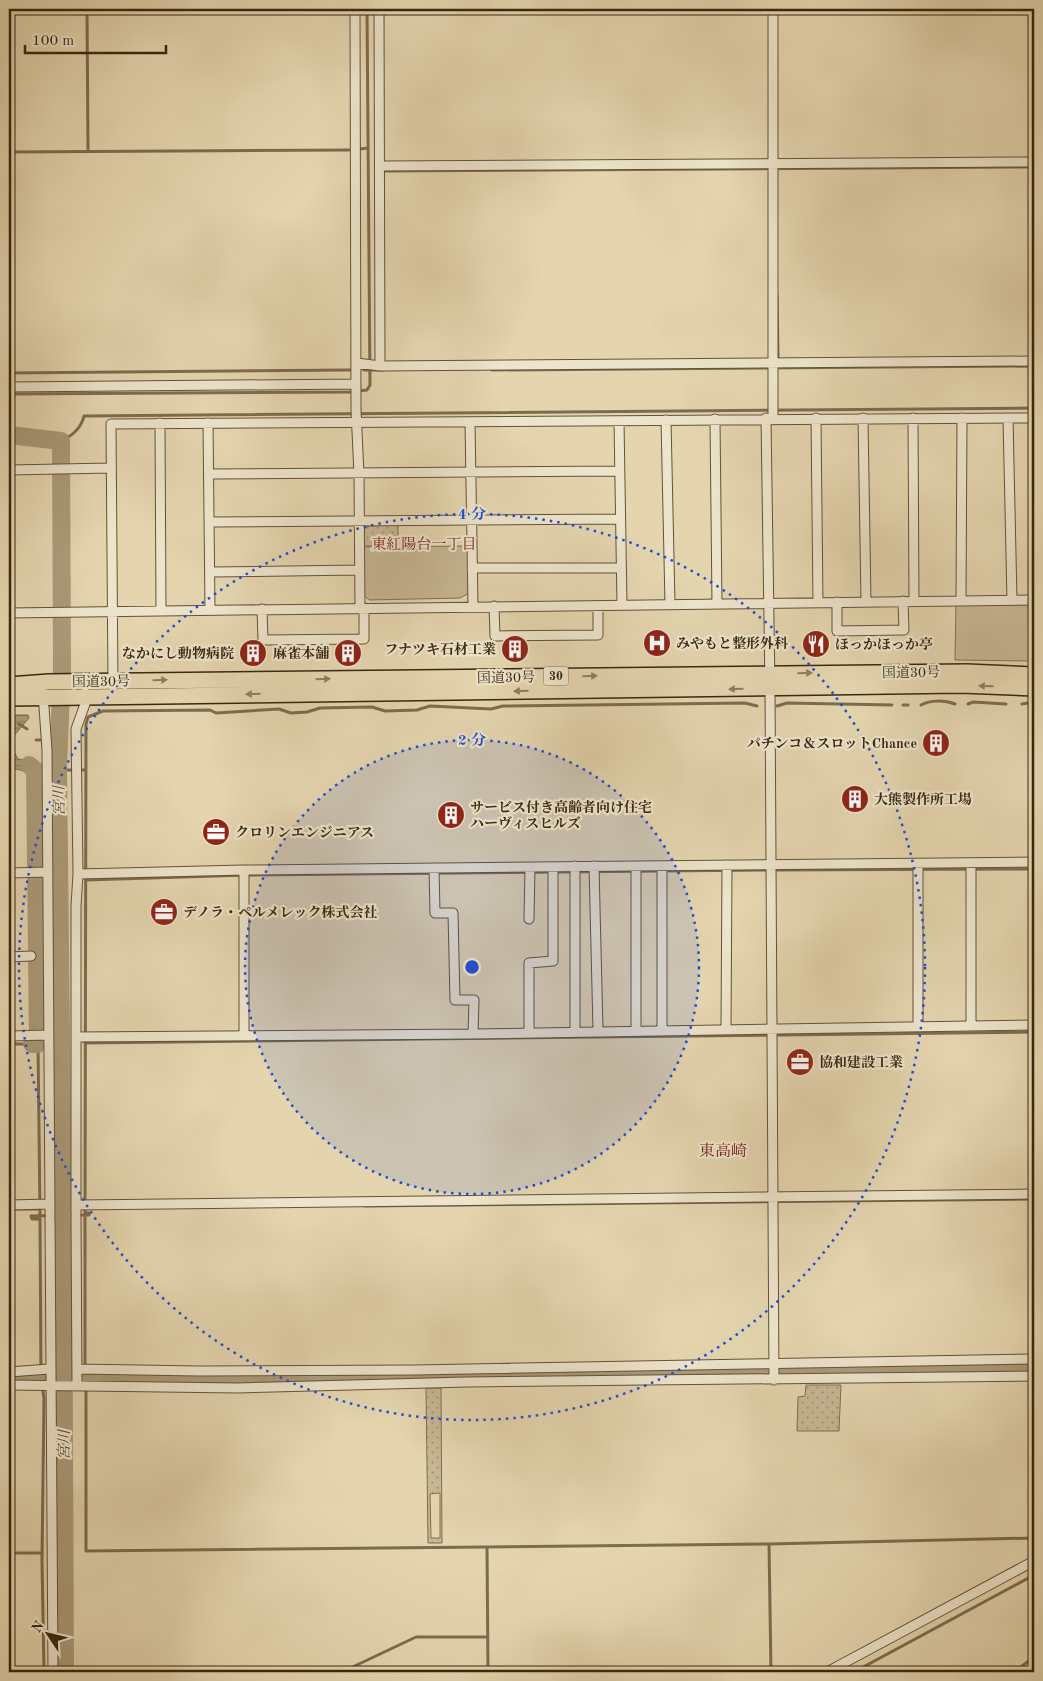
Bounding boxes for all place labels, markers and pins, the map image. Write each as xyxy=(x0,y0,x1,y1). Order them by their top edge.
hospital icon: みやもと整形外科 xyxy=(642,628,672,658)
restaurant icon: ほっかほっか亭 xyxy=(801,629,831,659)
building icon: フナツキ石材工業 xyxy=(500,634,530,664)
place label: みやもと整形外科 xyxy=(676,636,789,651)
place label: ほっかほっか亭 xyxy=(835,637,933,652)
building icon: なかにし動物病院 xyxy=(238,638,268,668)
building icon: 麻雀本舗 xyxy=(333,638,363,668)
place label: フナツキ石材工業 xyxy=(384,642,496,657)
place label: 麻雀本舗 xyxy=(273,645,330,661)
place label: なかにし動物病院 xyxy=(122,646,234,661)
building icon: パチンコ＆スロットChance xyxy=(921,728,951,758)
place label: パチンコ＆スロットChance xyxy=(747,736,917,751)
building icon: 大熊製作所工場 xyxy=(840,784,870,814)
place label: 大熊製作所工場 xyxy=(874,792,972,807)
building icon: サービス付き高齢者向け住宅 ハーヴィスヒルズ xyxy=(436,800,466,830)
place label: サービス付き高齢者向け住宅 ハーヴィスヒルズ xyxy=(470,800,652,831)
office icon: クロリンエンジニアス xyxy=(201,817,231,847)
place label: クロリンエンジニアス xyxy=(235,825,374,840)
office icon: デノラ・ペルメレック株式会社 xyxy=(149,897,179,927)
place label: デノラ・ペルメレック株式会社 xyxy=(183,904,377,920)
centre of rings xyxy=(463,958,481,976)
office icon: 協和建設工業 xyxy=(785,1047,815,1077)
place label: 協和建設工業 xyxy=(819,1055,903,1070)

